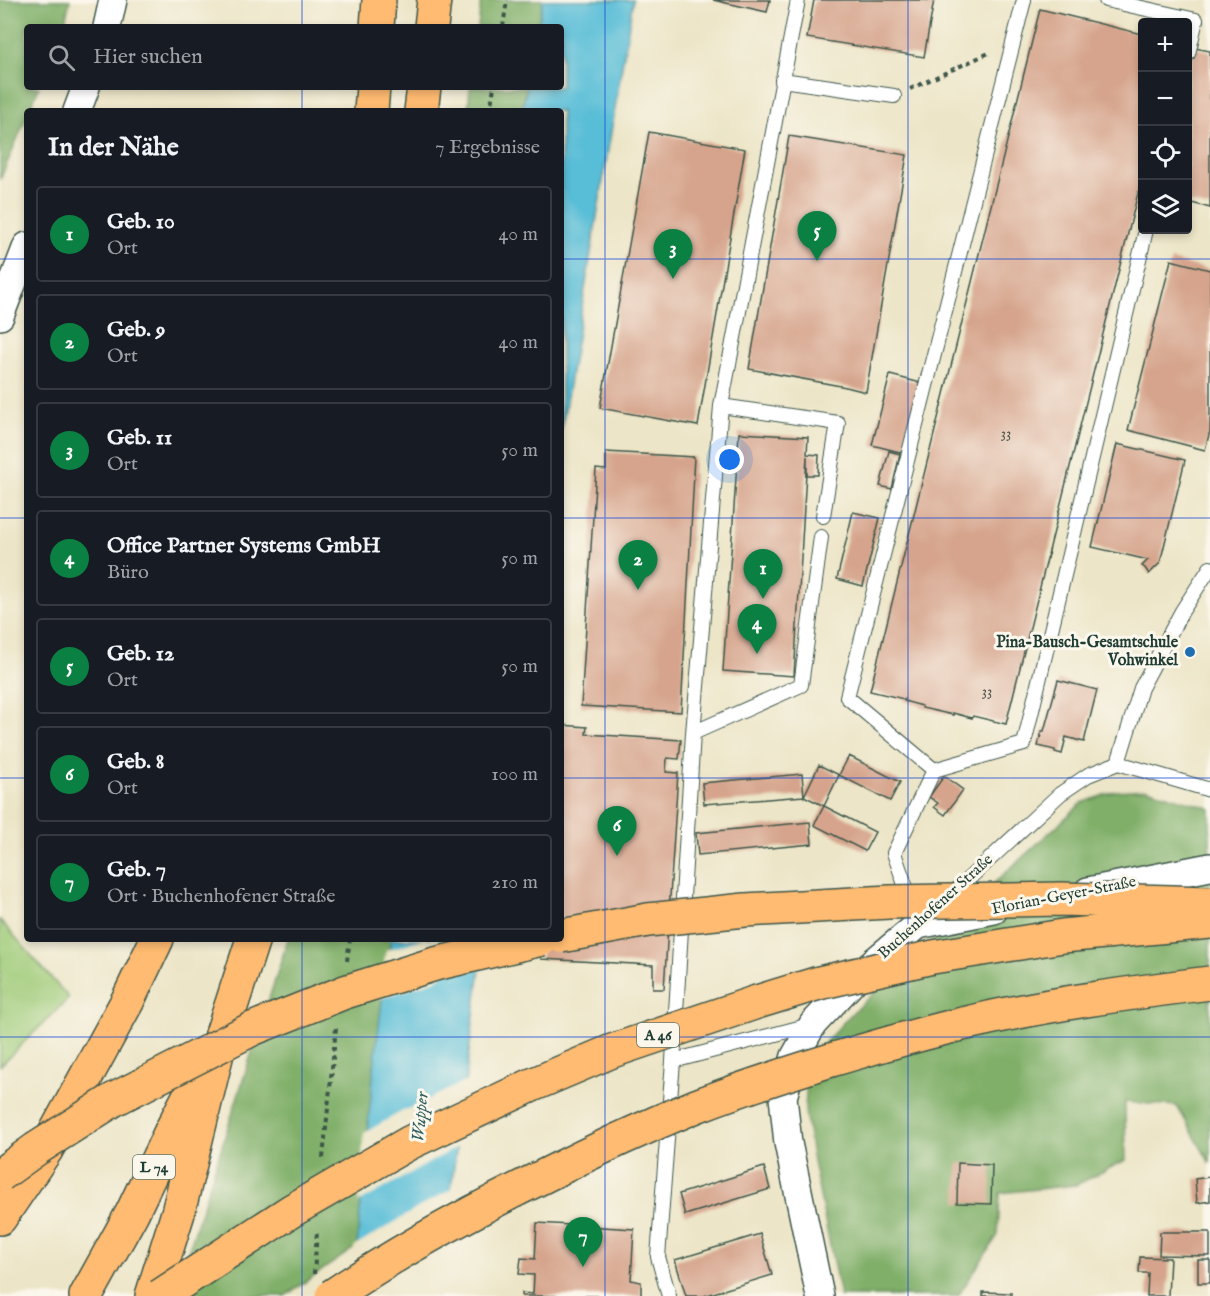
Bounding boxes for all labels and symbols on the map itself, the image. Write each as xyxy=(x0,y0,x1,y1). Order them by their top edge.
pin: 5 xyxy=(798,212,836,261)
pin: 3 xyxy=(654,230,692,279)
house number: 33 xyxy=(1001,425,1011,443)
your location xyxy=(715,445,744,474)
pin: 2 xyxy=(618,540,658,590)
pin: 1 xyxy=(744,550,783,599)
pin: 4 xyxy=(738,604,777,654)
place label: Pina-Bausch-Gesamtschule Vohwinkel xyxy=(996,633,1179,671)
marker: Pina-Bausch-Gesamtschule Vohwinkel xyxy=(1183,645,1197,659)
house number: 33 xyxy=(982,683,992,701)
pin: 6 xyxy=(598,806,636,856)
street label: Buchenhofener Straße xyxy=(874,850,998,964)
street label: Florian-Geyer-Straße xyxy=(990,872,1138,920)
road number: A 46 xyxy=(637,1023,679,1047)
water label: Wupper xyxy=(407,1090,435,1143)
road number: L 74 xyxy=(133,1155,175,1179)
pin: 7 xyxy=(564,1218,602,1267)

